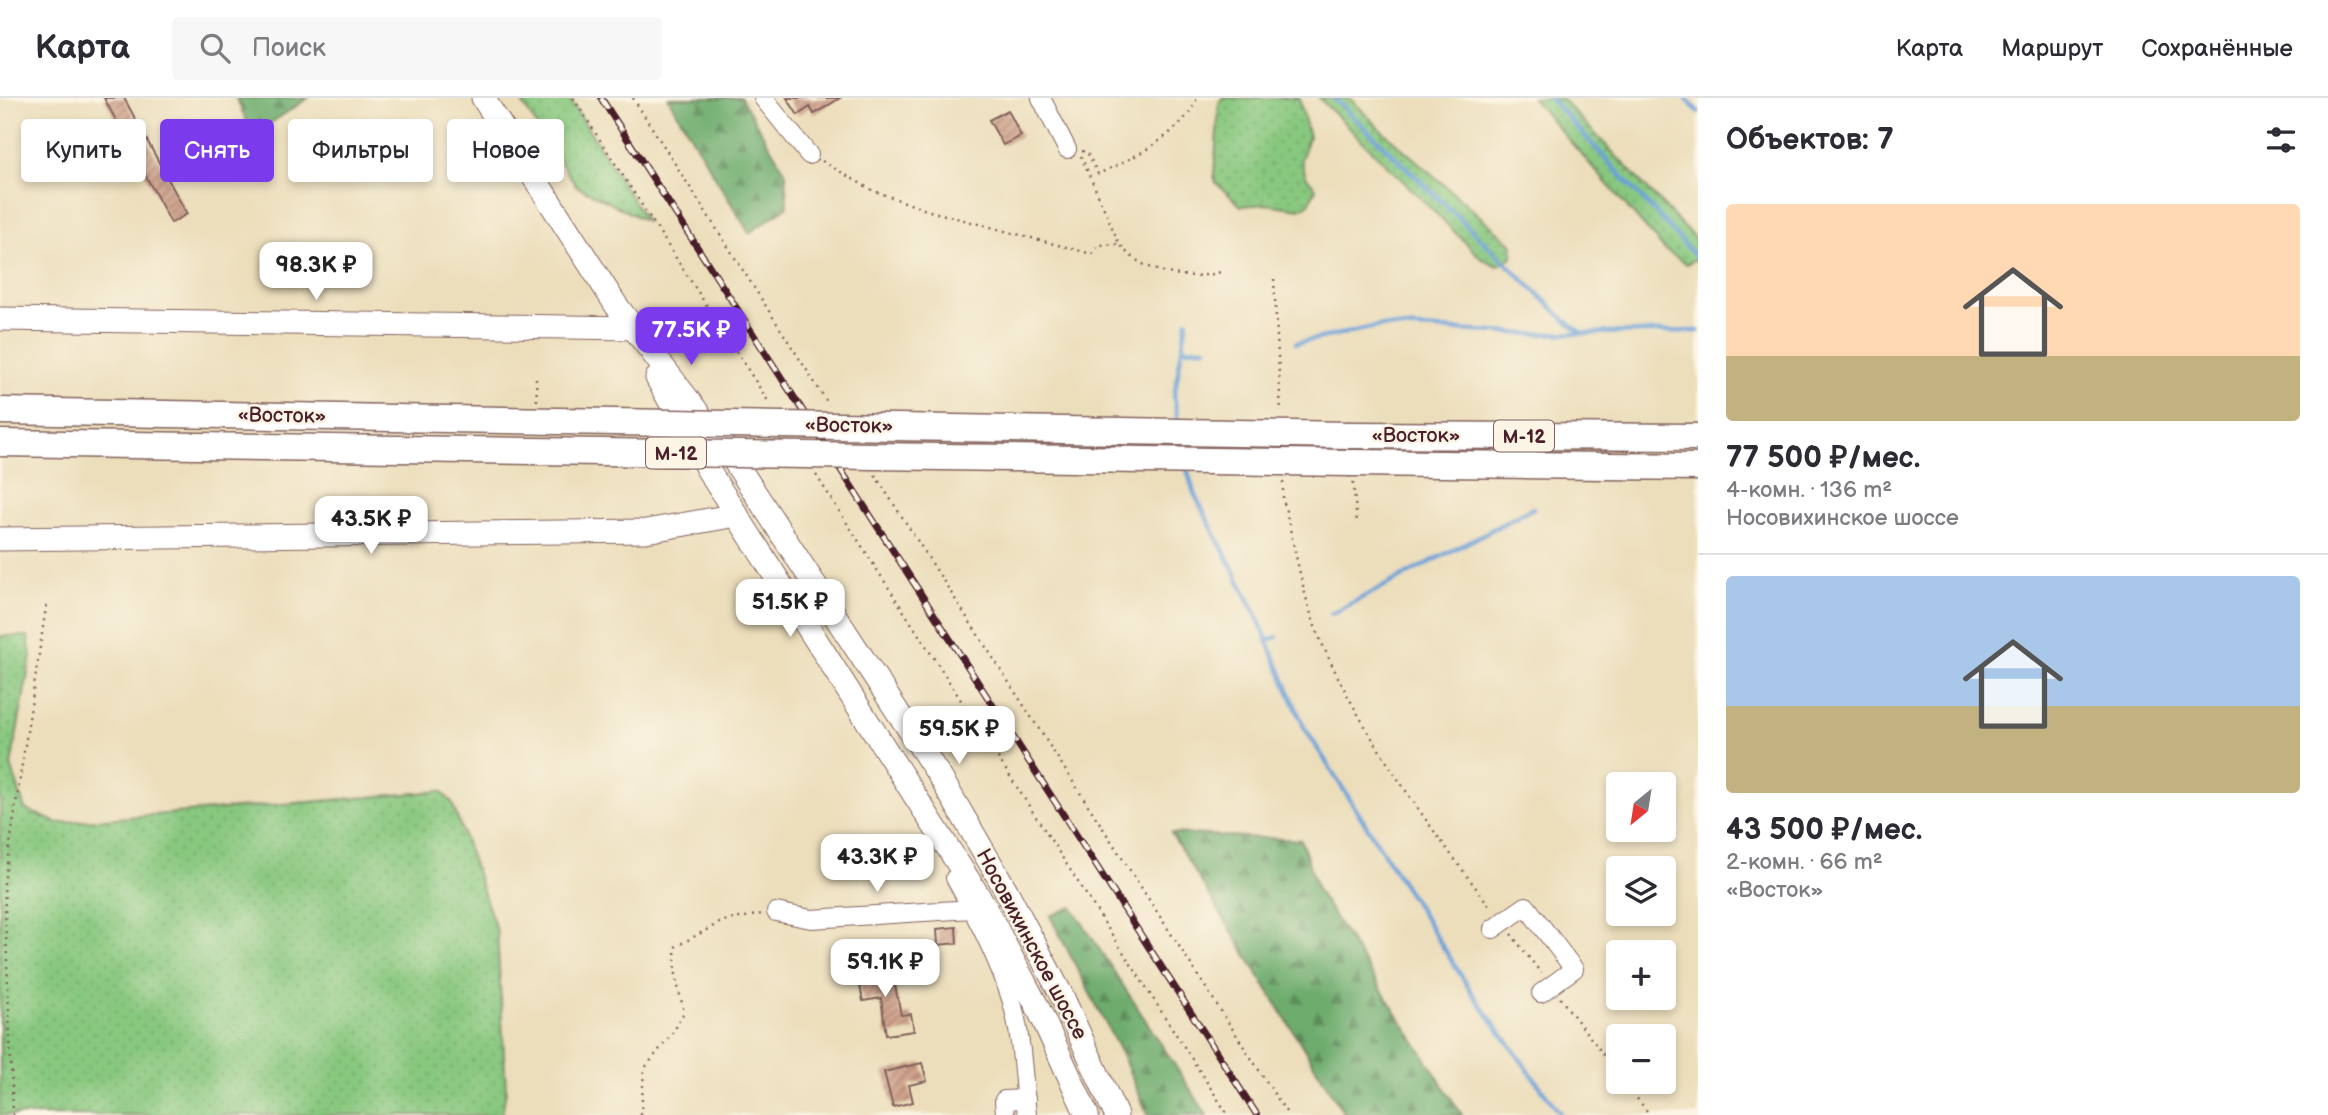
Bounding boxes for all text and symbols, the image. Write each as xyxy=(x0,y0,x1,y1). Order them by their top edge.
search box xyxy=(172,17,662,80)
text: Карта xyxy=(35,28,130,68)
icon: search xyxy=(196,29,234,67)
text: Поиск xyxy=(252,33,326,64)
text: Карта xyxy=(1896,34,1963,63)
text: Маршрут xyxy=(2001,34,2103,63)
text: Сохранённые xyxy=(2141,34,2293,63)
chip: Купить xyxy=(21,119,146,182)
chip: Снять xyxy=(160,119,274,182)
chip: Фильтры xyxy=(288,119,433,182)
chip: Новое xyxy=(447,119,564,182)
icon: filters xyxy=(2262,121,2300,159)
text: Объектов: 7 xyxy=(1726,122,1894,158)
pin: 98.3K ₽ xyxy=(251,242,381,302)
icon: home xyxy=(1950,249,2076,375)
text: 98.3K ₽ xyxy=(275,251,357,279)
pin: 77.5K ₽ xyxy=(626,308,756,367)
text: 77.5K ₽ xyxy=(652,316,730,344)
street label: «Восток» xyxy=(237,402,327,429)
street label: «Восток» xyxy=(804,412,894,439)
road number: М-12 xyxy=(1494,420,1554,452)
street label: «Восток» xyxy=(1372,423,1460,448)
road number: М-12 xyxy=(646,438,706,468)
text: 77 500 ₽/мес. xyxy=(1726,440,1920,476)
text: 4-комн. · 136 m² xyxy=(1726,476,1892,504)
pin: 43.5K ₽ xyxy=(306,496,436,556)
text: Носовихинское шоссе xyxy=(1726,504,1959,532)
text: 43.5K ₽ xyxy=(331,505,411,533)
pin: 51.5K ₽ xyxy=(725,580,855,639)
text: 51.5K ₽ xyxy=(752,588,828,616)
icon: home xyxy=(1950,621,2076,747)
pin: 59.5K ₽ xyxy=(894,706,1024,766)
text: 59.5K ₽ xyxy=(919,715,999,743)
north arrow xyxy=(1606,772,1676,842)
map controls xyxy=(1606,772,1676,1094)
text: 43 500 ₽/мес. xyxy=(1726,812,1922,848)
pin: 43.3K ₽ xyxy=(812,834,942,894)
text: 43.3K ₽ xyxy=(837,843,917,871)
street label: Носовихинское шоссе xyxy=(971,845,1093,1044)
text: 2-комн. · 66 m² xyxy=(1726,848,1883,876)
button: layers xyxy=(1606,856,1676,926)
text: «Восток» xyxy=(1726,876,1823,904)
pin: 59.1K ₽ xyxy=(820,940,950,999)
button: + xyxy=(1606,940,1676,1010)
text: 59.1K ₽ xyxy=(847,948,923,976)
button: − xyxy=(1606,1024,1676,1094)

